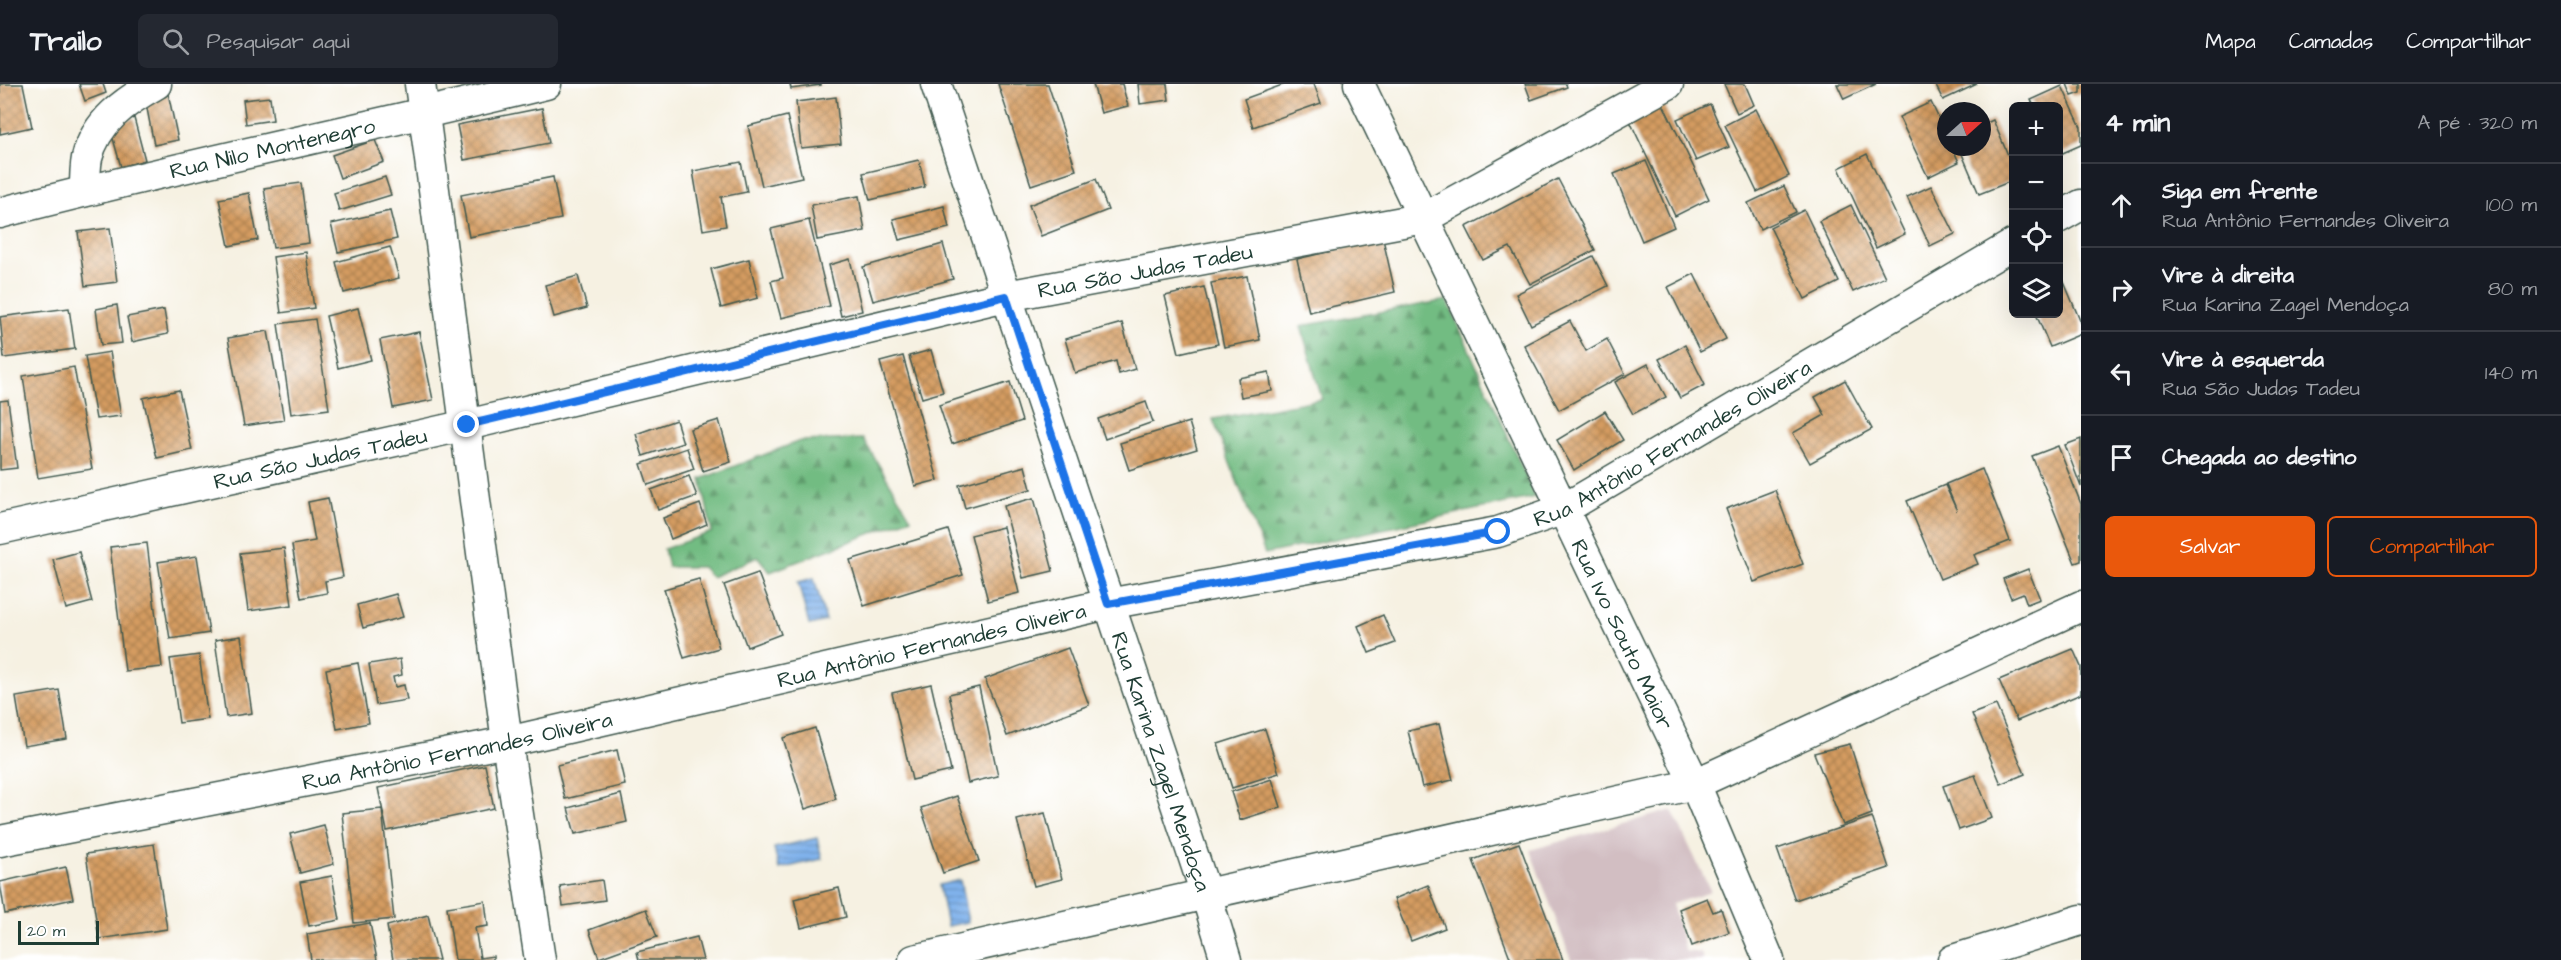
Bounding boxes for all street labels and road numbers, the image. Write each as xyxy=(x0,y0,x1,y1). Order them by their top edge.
street label: Rua Nilo Montenegro xyxy=(167,111,379,188)
street label: Rua São Judas Tadeu xyxy=(1035,236,1255,307)
street label: Rua Antônio Fernandes Oliveira xyxy=(1530,353,1818,535)
street label: Rua São Judas Tadeu xyxy=(211,420,430,498)
street label: Rua Ivo Souto Maior xyxy=(1563,534,1681,735)
street label: Rua Antônio Fernandes Oliveira xyxy=(774,596,1089,696)
street label: Rua Karina Zagel Mendoça xyxy=(1103,628,1218,896)
street label: Rua Antônio Fernandes Oliveira xyxy=(300,704,615,799)

